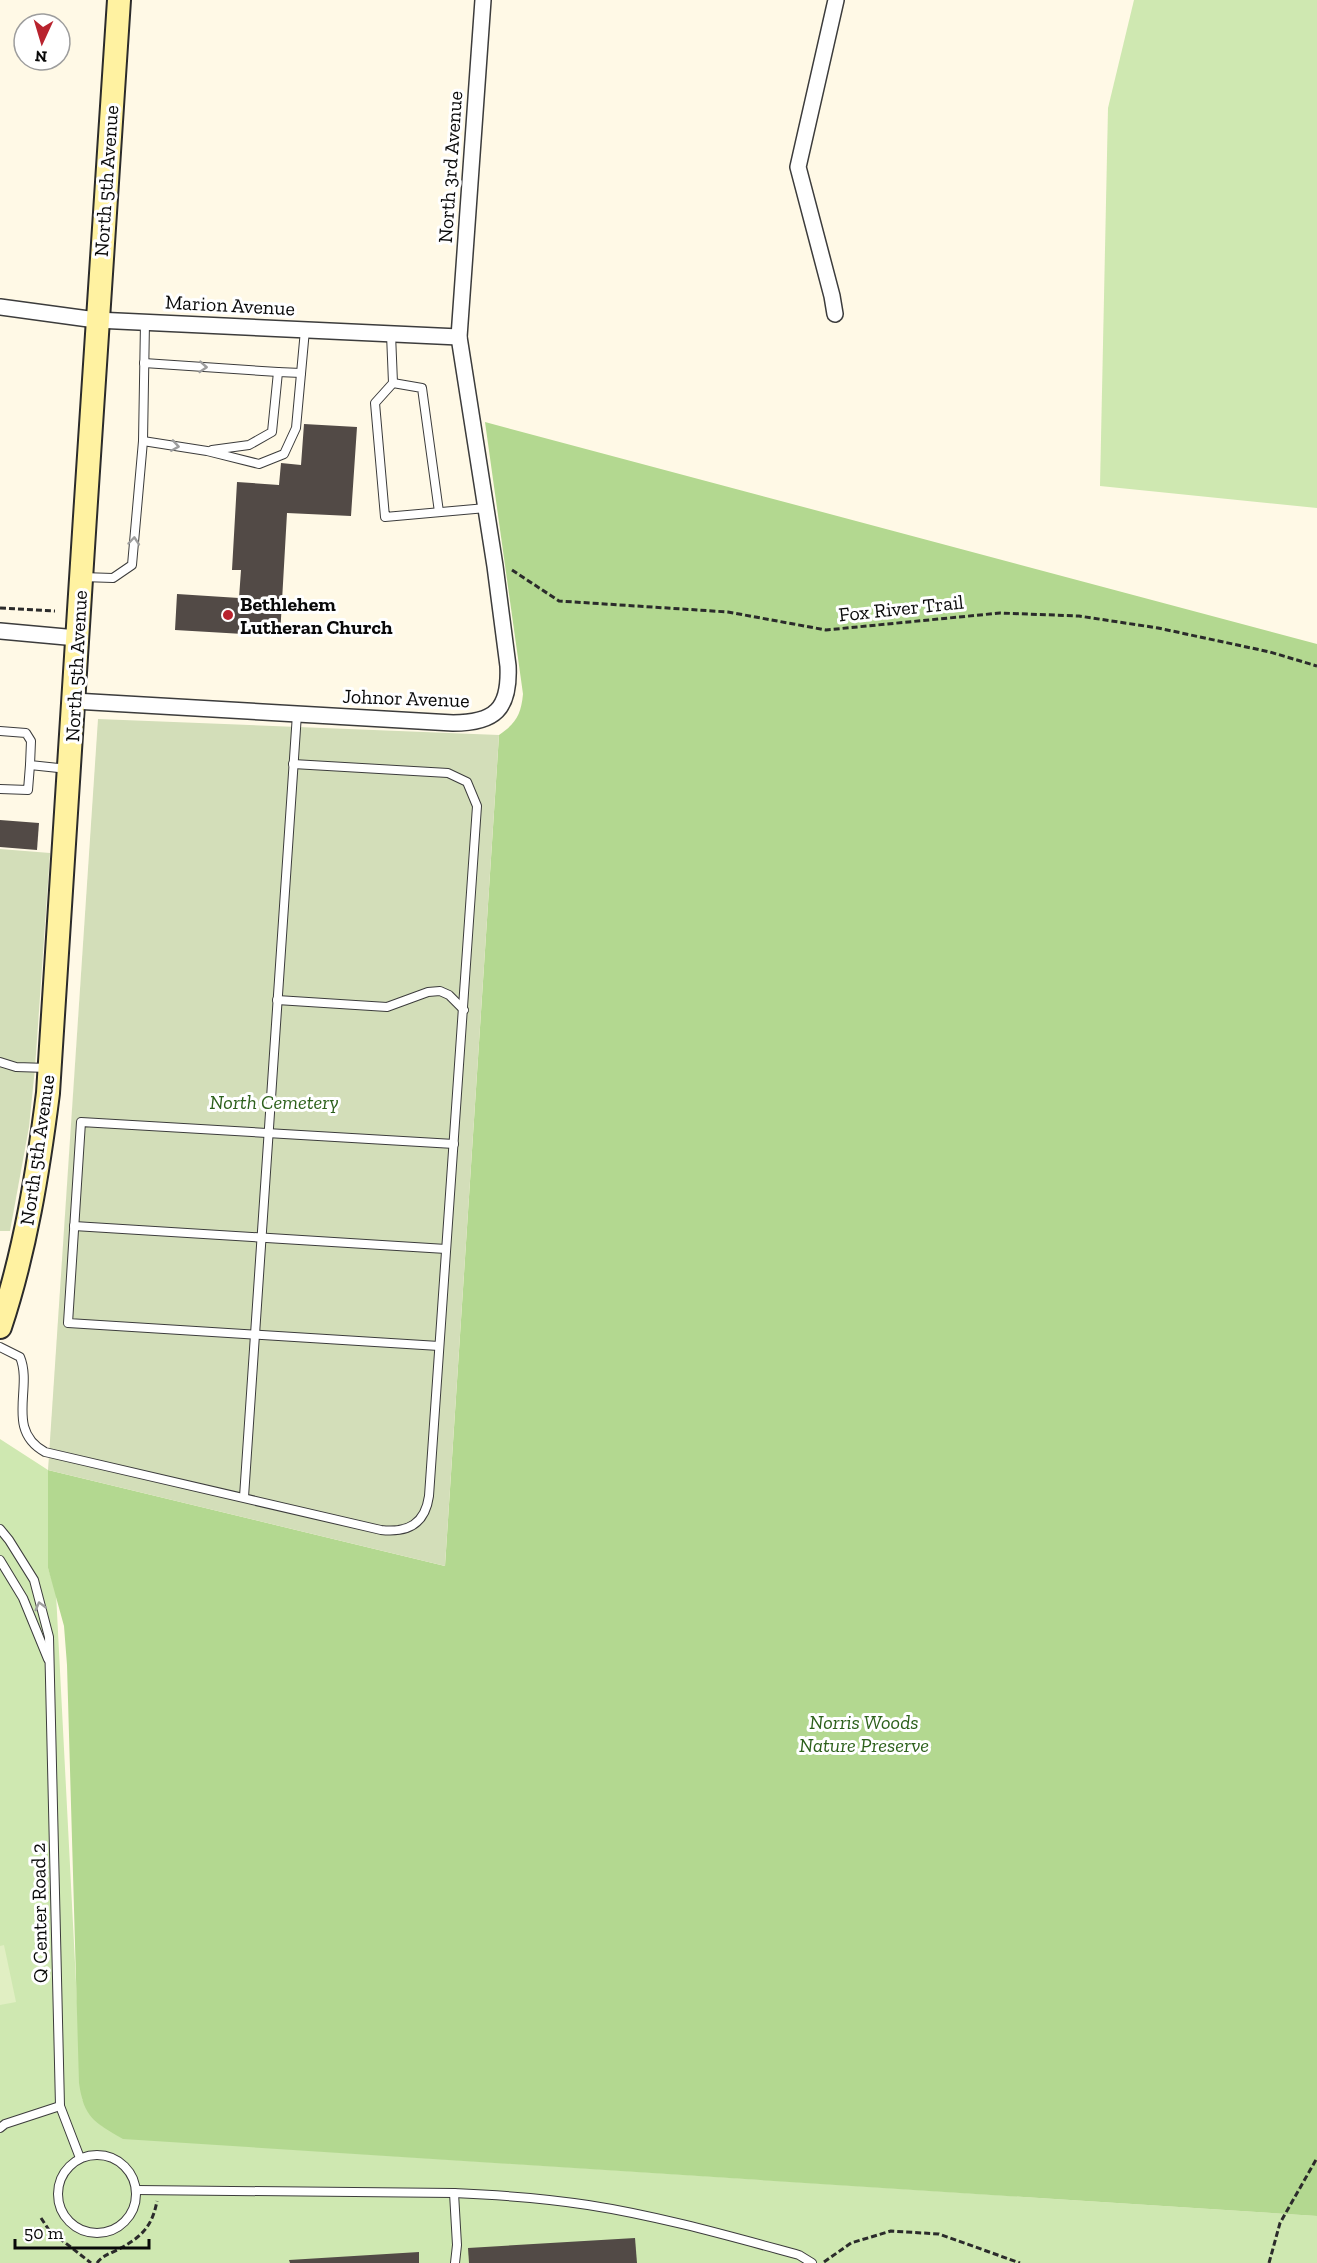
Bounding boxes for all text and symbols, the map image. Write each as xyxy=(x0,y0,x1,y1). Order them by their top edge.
north arrow xyxy=(12,12,72,72)
text: N xyxy=(34,47,48,66)
street label: North 3rd Avenue xyxy=(433,90,467,244)
street label: North 5th Avenue xyxy=(89,104,123,258)
street label: Marion Avenue xyxy=(164,290,296,320)
one-way arrow xyxy=(198,360,207,373)
one-way arrow xyxy=(171,439,180,451)
one-way arrow xyxy=(127,536,140,545)
street label: Fox River Trail xyxy=(837,589,965,627)
street label: North 5th Avenue xyxy=(60,590,92,742)
place label: Bethlehem Lutheran Church xyxy=(240,592,393,639)
marker: Bethlehem Lutheran Church xyxy=(221,608,235,622)
street label: Johnor Avenue xyxy=(342,684,470,712)
street label: North 5th Avenue xyxy=(15,1073,59,1227)
park label: North Cemetery xyxy=(209,1090,339,1114)
one-way arrow xyxy=(35,1601,48,1611)
park label: Norris Woods Nature Preserve xyxy=(799,1710,929,1757)
street label: Q Center Road 2 xyxy=(26,1843,52,1983)
scale bar xyxy=(15,2212,148,2250)
text: 50 m xyxy=(24,2222,64,2244)

